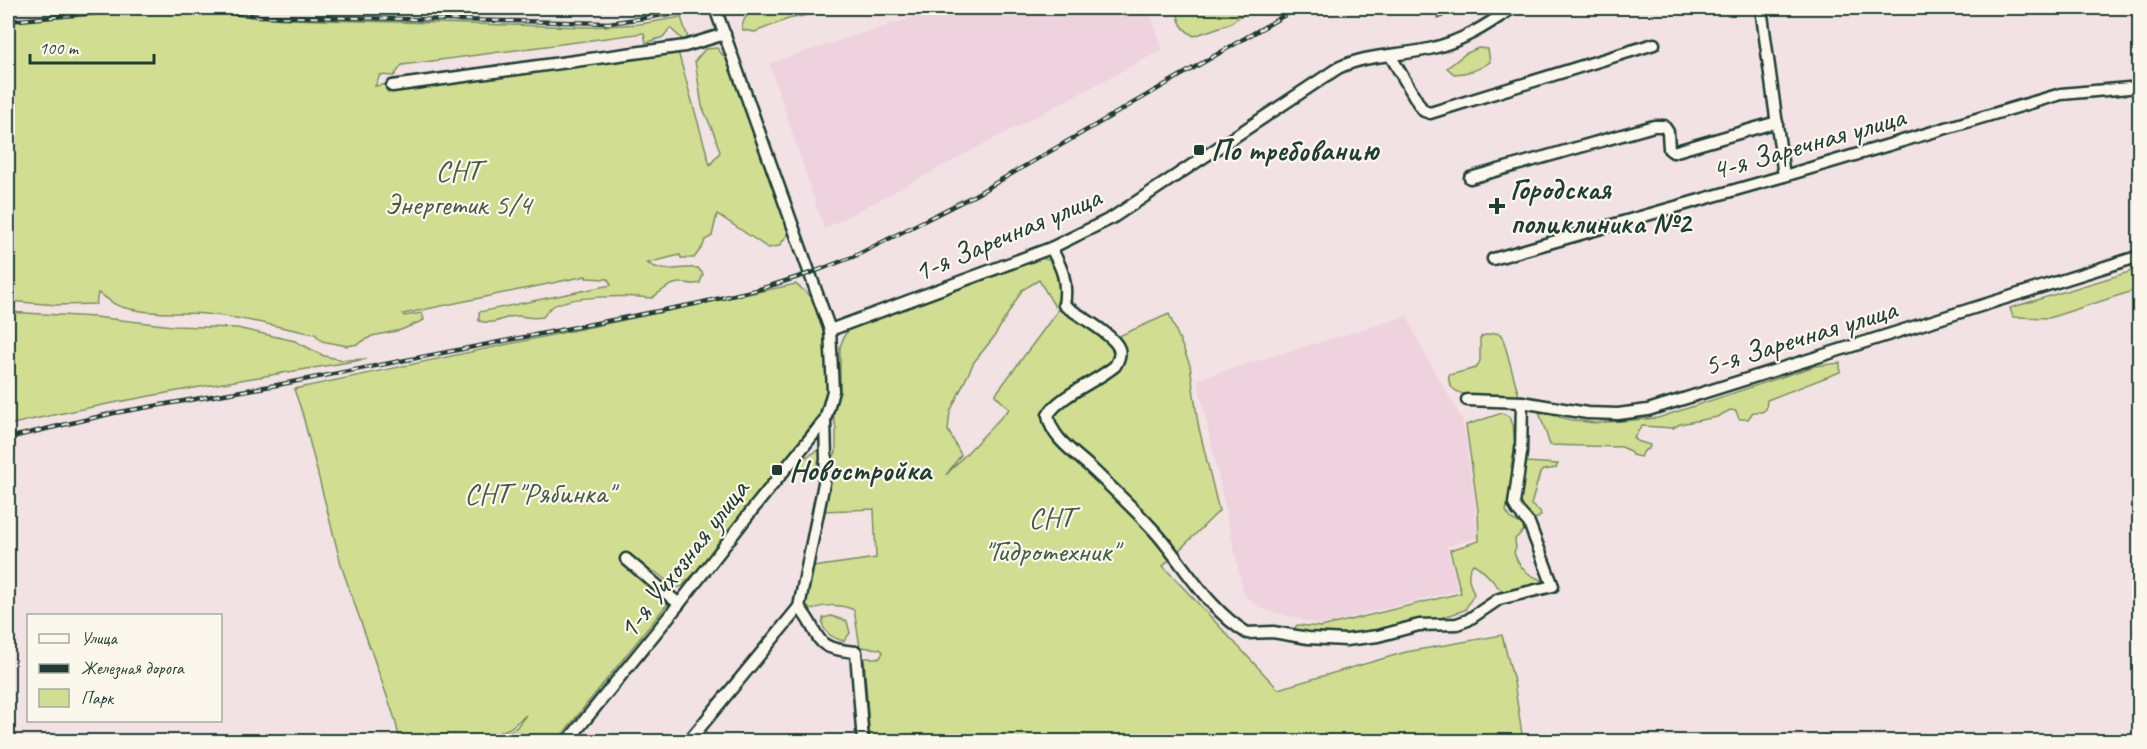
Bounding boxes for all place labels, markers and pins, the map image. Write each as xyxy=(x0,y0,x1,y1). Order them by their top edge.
place label: По требованию xyxy=(1211,131,1381,169)
marker: По требованию xyxy=(1192,143,1206,157)
place label: Городская поликлиника №2 xyxy=(1510,170,1693,242)
marker: Городская поликлиника №2 xyxy=(1488,197,1506,215)
place label: Новостройка xyxy=(789,451,933,489)
marker: Новостройка xyxy=(770,463,784,477)

